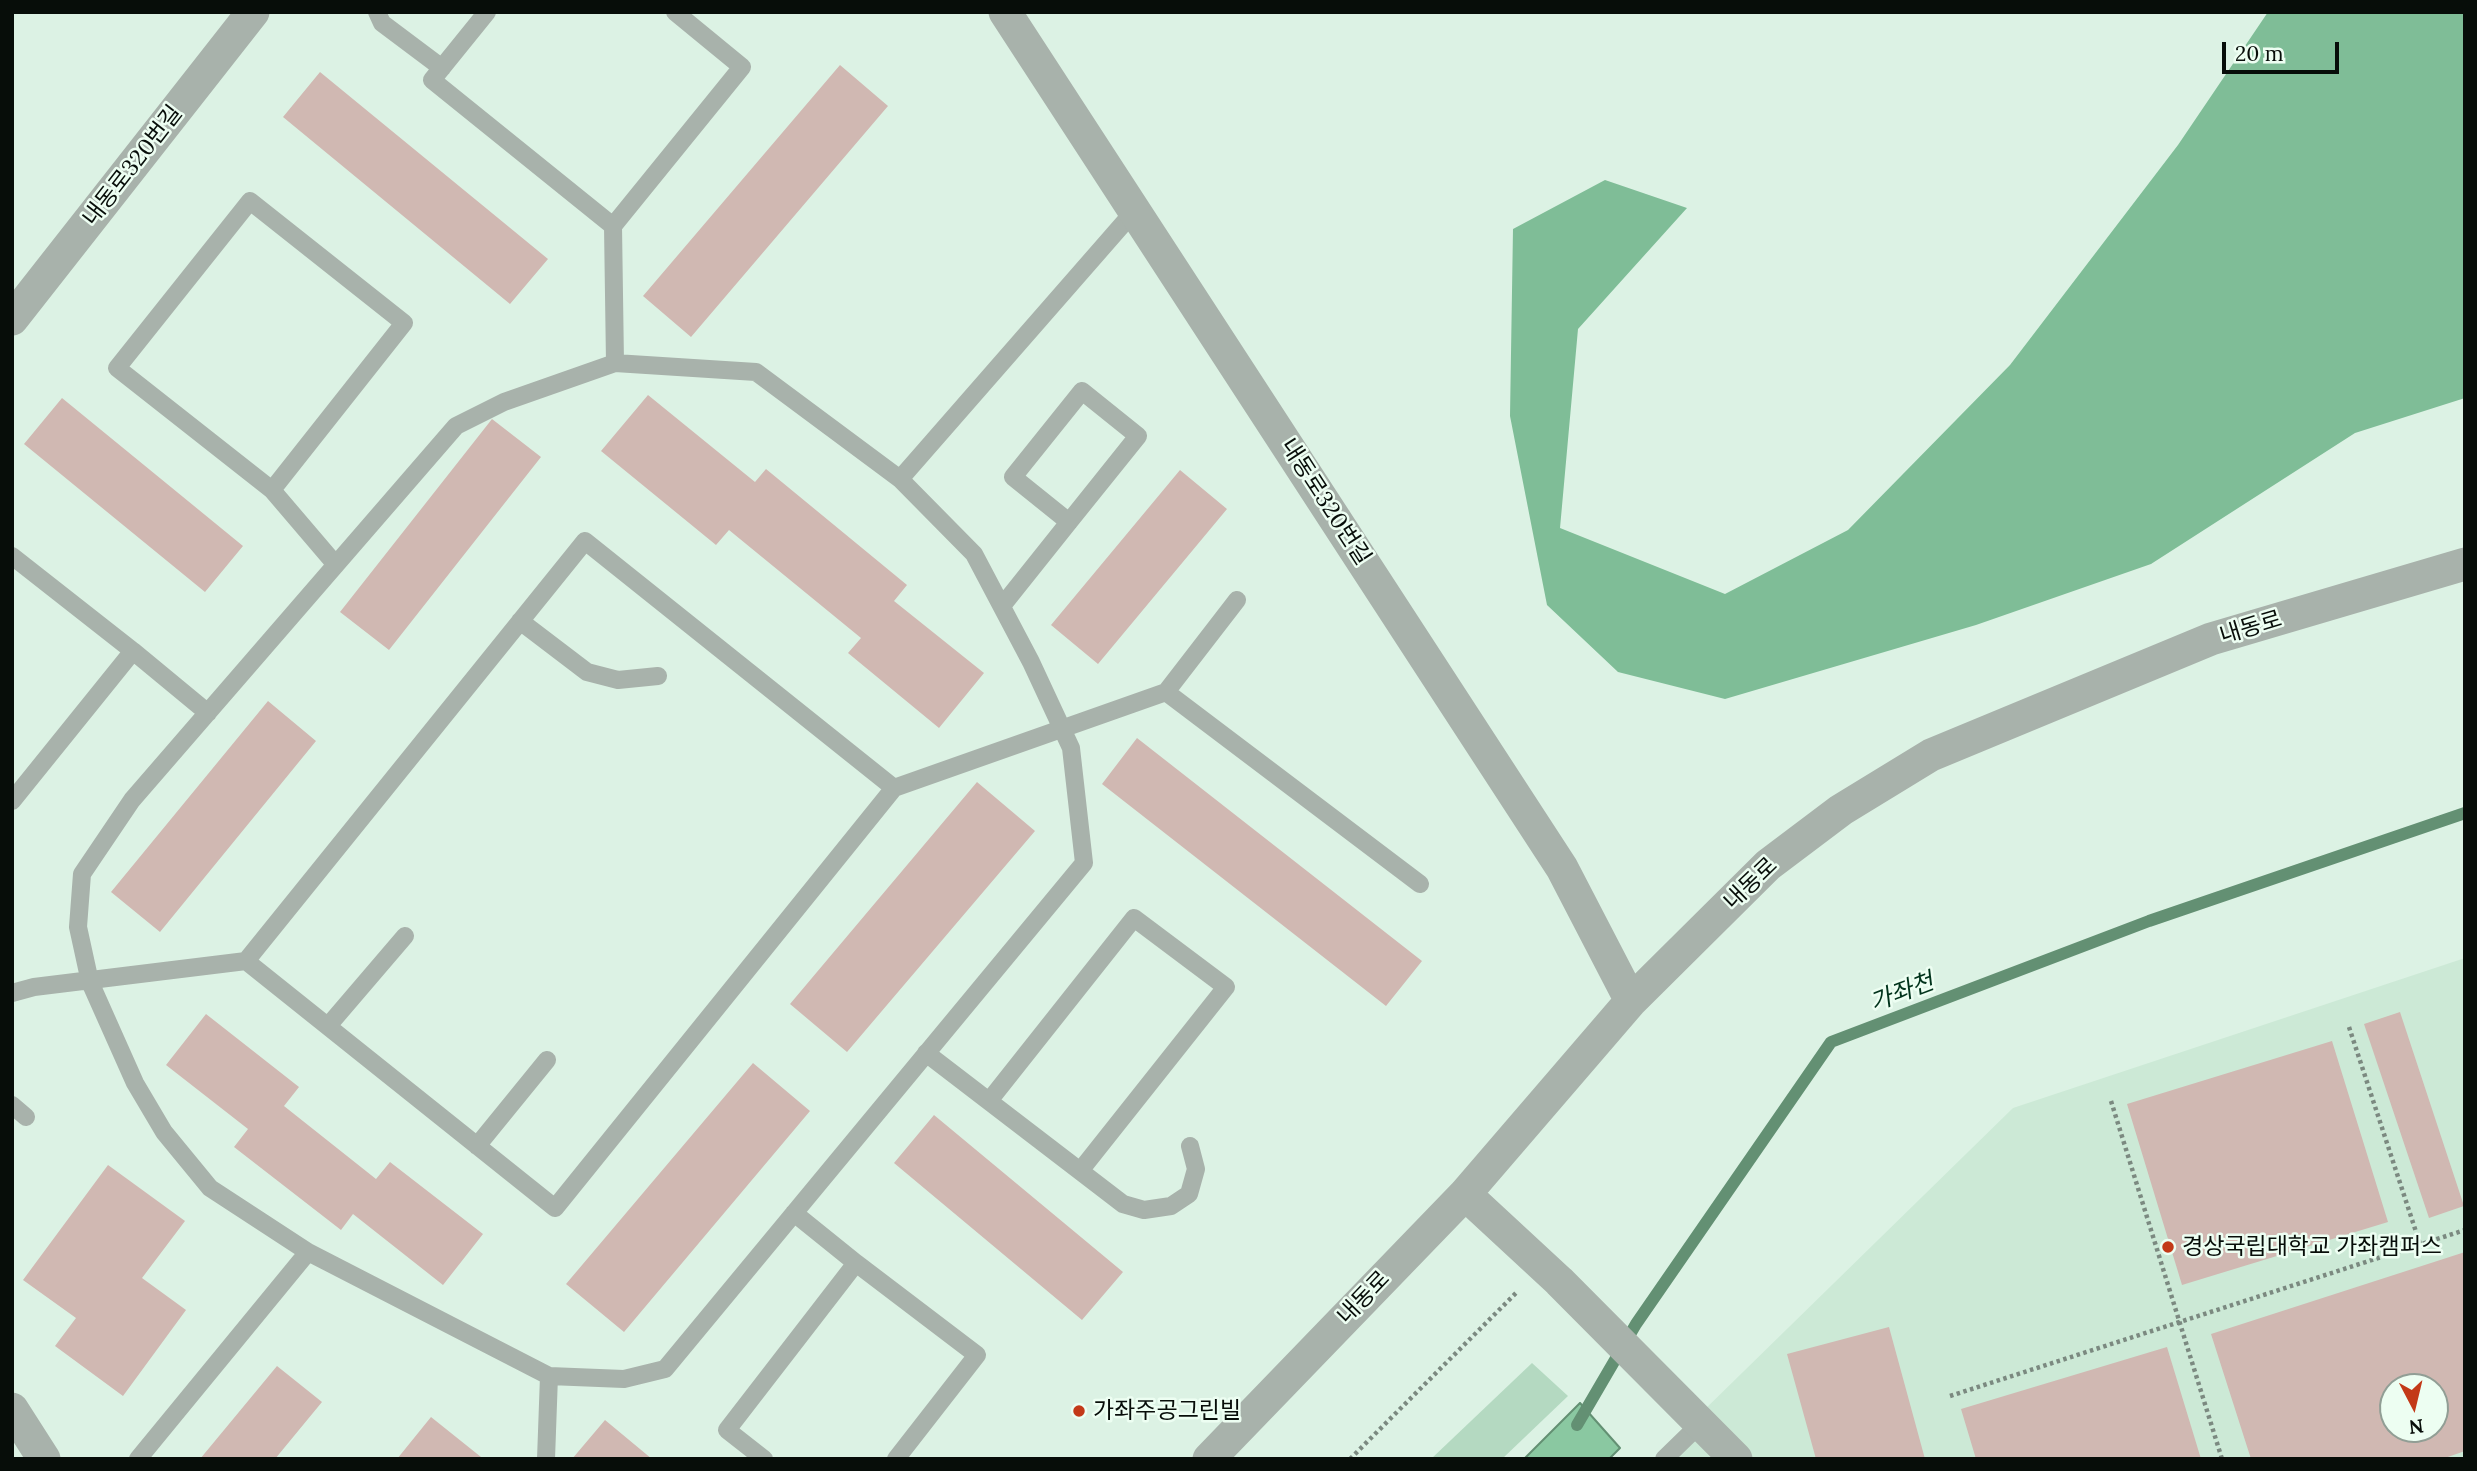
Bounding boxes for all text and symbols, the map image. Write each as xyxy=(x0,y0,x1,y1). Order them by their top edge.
scale bar xyxy=(2225,28,2342,72)
text: 20 m xyxy=(2235,40,2284,67)
street label: 내동로320번길 xyxy=(77,100,189,232)
street label: 내동로320번길 xyxy=(1274,434,1376,570)
street label: 내동로 xyxy=(2217,606,2285,650)
street label: 내동로 xyxy=(1719,852,1783,916)
water label: 가좌천 xyxy=(1866,968,1938,1018)
place label: 경상국립대학교 가좌캠퍼스 xyxy=(2182,1233,2442,1261)
marker: 경상국립대학교 가좌캠퍼스 xyxy=(2160,1239,2176,1255)
street label: 내동로 xyxy=(1332,1266,1396,1330)
north arrow xyxy=(2379,1373,2449,1443)
place label: 가좌주공그린빌 xyxy=(1093,1397,1241,1425)
marker: 가좌주공그린빌 xyxy=(1071,1403,1087,1419)
text: N xyxy=(2408,1414,2425,1440)

